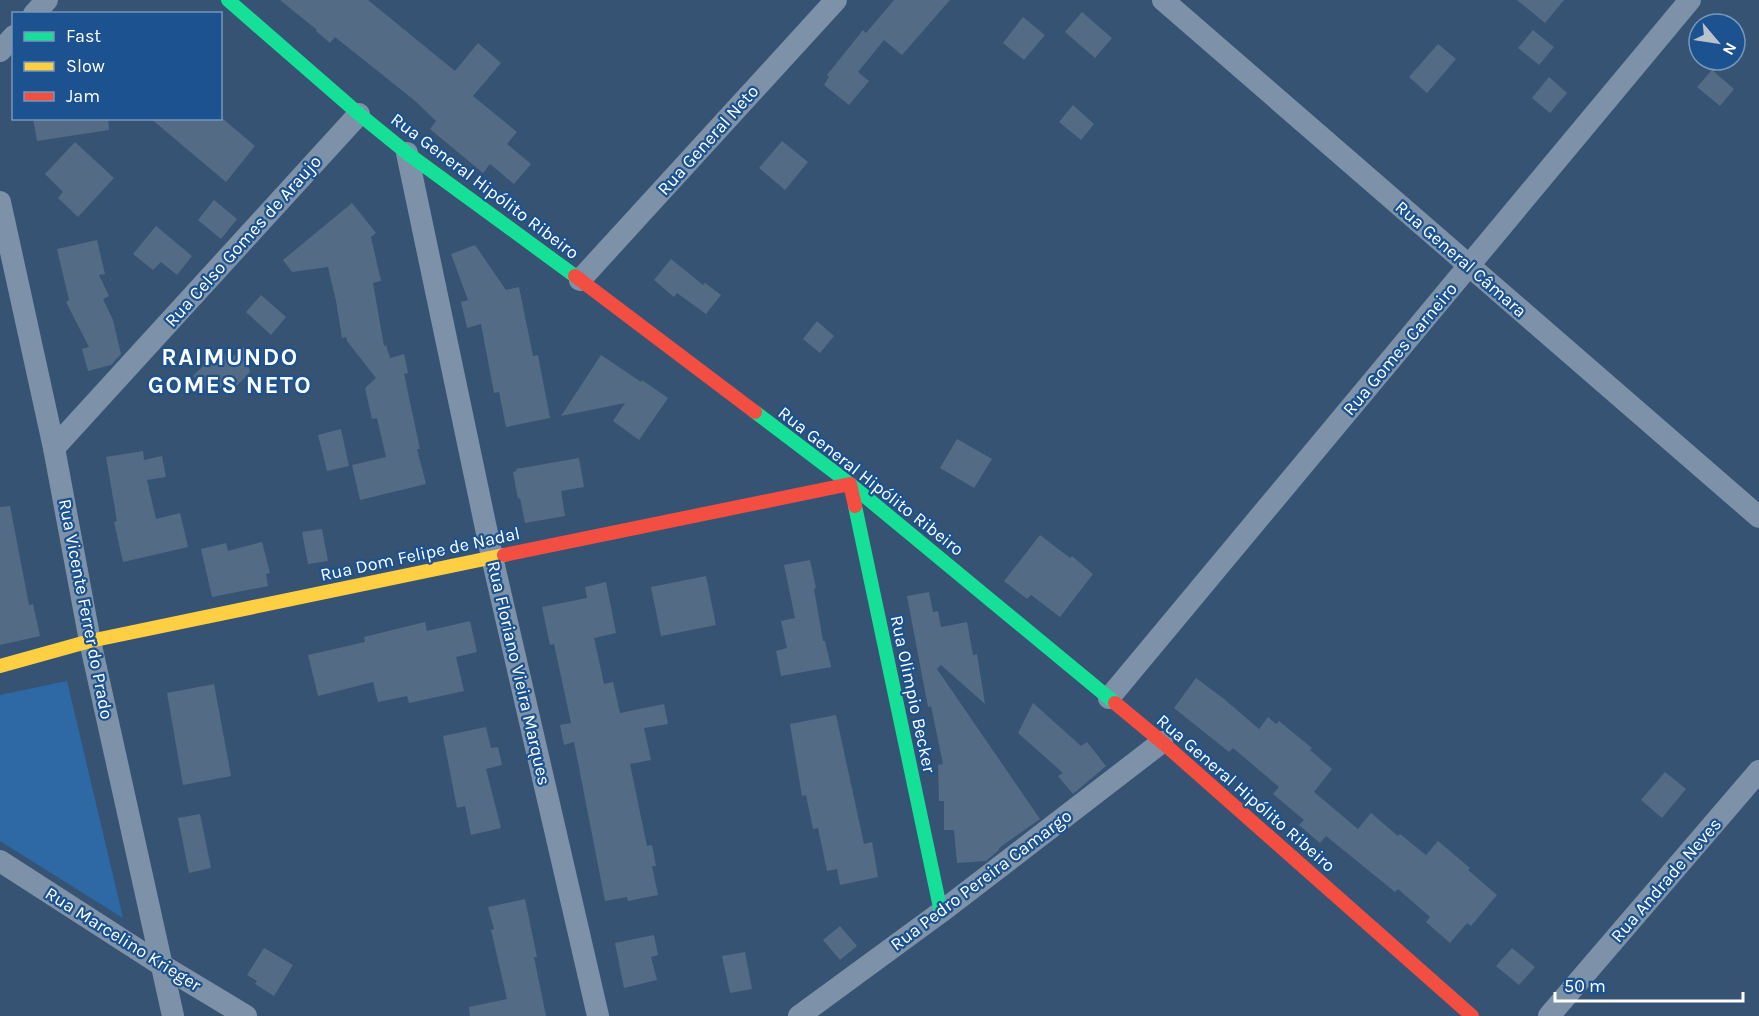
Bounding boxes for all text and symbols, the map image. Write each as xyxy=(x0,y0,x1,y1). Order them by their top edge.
legend xyxy=(12,12,222,120)
north arrow xyxy=(1687,12,1747,72)
text: Fast xyxy=(66,25,101,47)
text: N xyxy=(1719,39,1741,59)
text: Slow xyxy=(66,55,105,77)
street label: Rua General Neto xyxy=(653,80,763,200)
text: Jam xyxy=(66,85,100,107)
street label: Rua General Hipólito Ribeiro xyxy=(387,108,583,264)
street label: Rua Celso Gomes de Araujo xyxy=(160,151,326,331)
street label: Rua General Câmara xyxy=(1391,196,1531,322)
street label: Rua Gomes Carneiro xyxy=(1338,278,1462,420)
district label: RAIMUNDO GOMES NETO xyxy=(148,343,312,399)
street label: Rua General Hipólito Ribeiro xyxy=(774,402,968,560)
street label: Rua Vicente Ferrer do Prado xyxy=(54,497,118,721)
street label: Rua Dom Felipe de Nadal xyxy=(318,522,522,586)
street label: Rua Floriano Vieira Marques xyxy=(482,559,556,787)
street label: Rua Olimpio Becker xyxy=(886,613,941,775)
street label: Rua General Hipólito Ribeiro xyxy=(1152,709,1340,877)
street label: Rua Pedro Pereira Camargo xyxy=(886,805,1076,955)
street label: Rua Andrade Neves xyxy=(1606,813,1726,947)
street label: Rua Marcelino Krieger xyxy=(41,882,205,996)
scale bar xyxy=(1555,965,1742,1003)
text: 50 m xyxy=(1564,975,1606,997)

